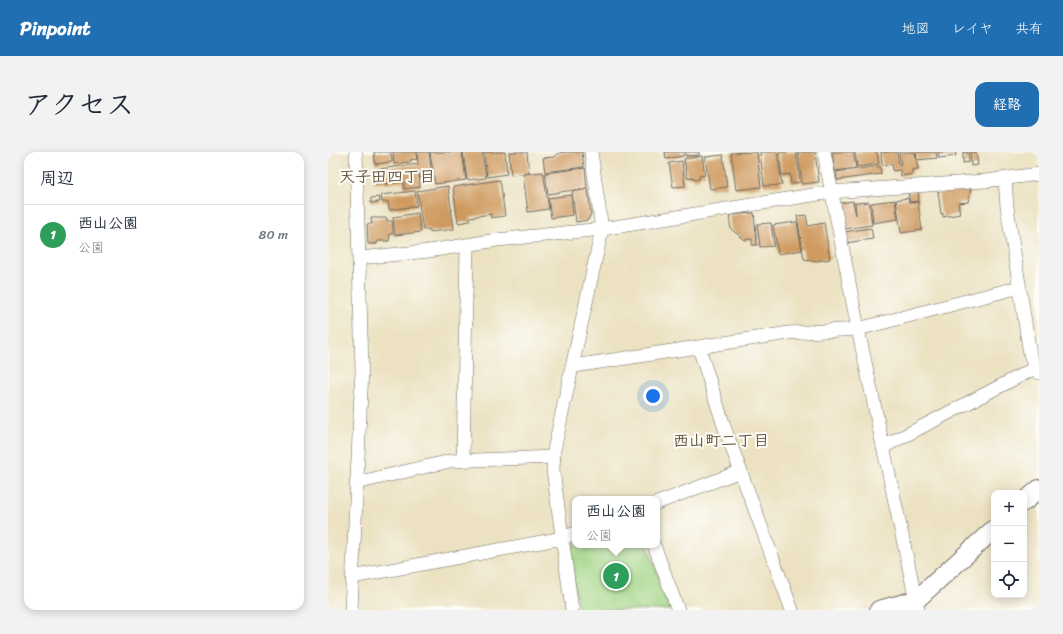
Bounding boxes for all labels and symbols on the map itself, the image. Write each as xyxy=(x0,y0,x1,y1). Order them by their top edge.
district label: 天子田四丁目 xyxy=(339,162,435,191)
your location xyxy=(643,386,663,406)
district label: 西山町二丁目 xyxy=(673,426,769,455)
pin: 1 xyxy=(603,561,629,591)

